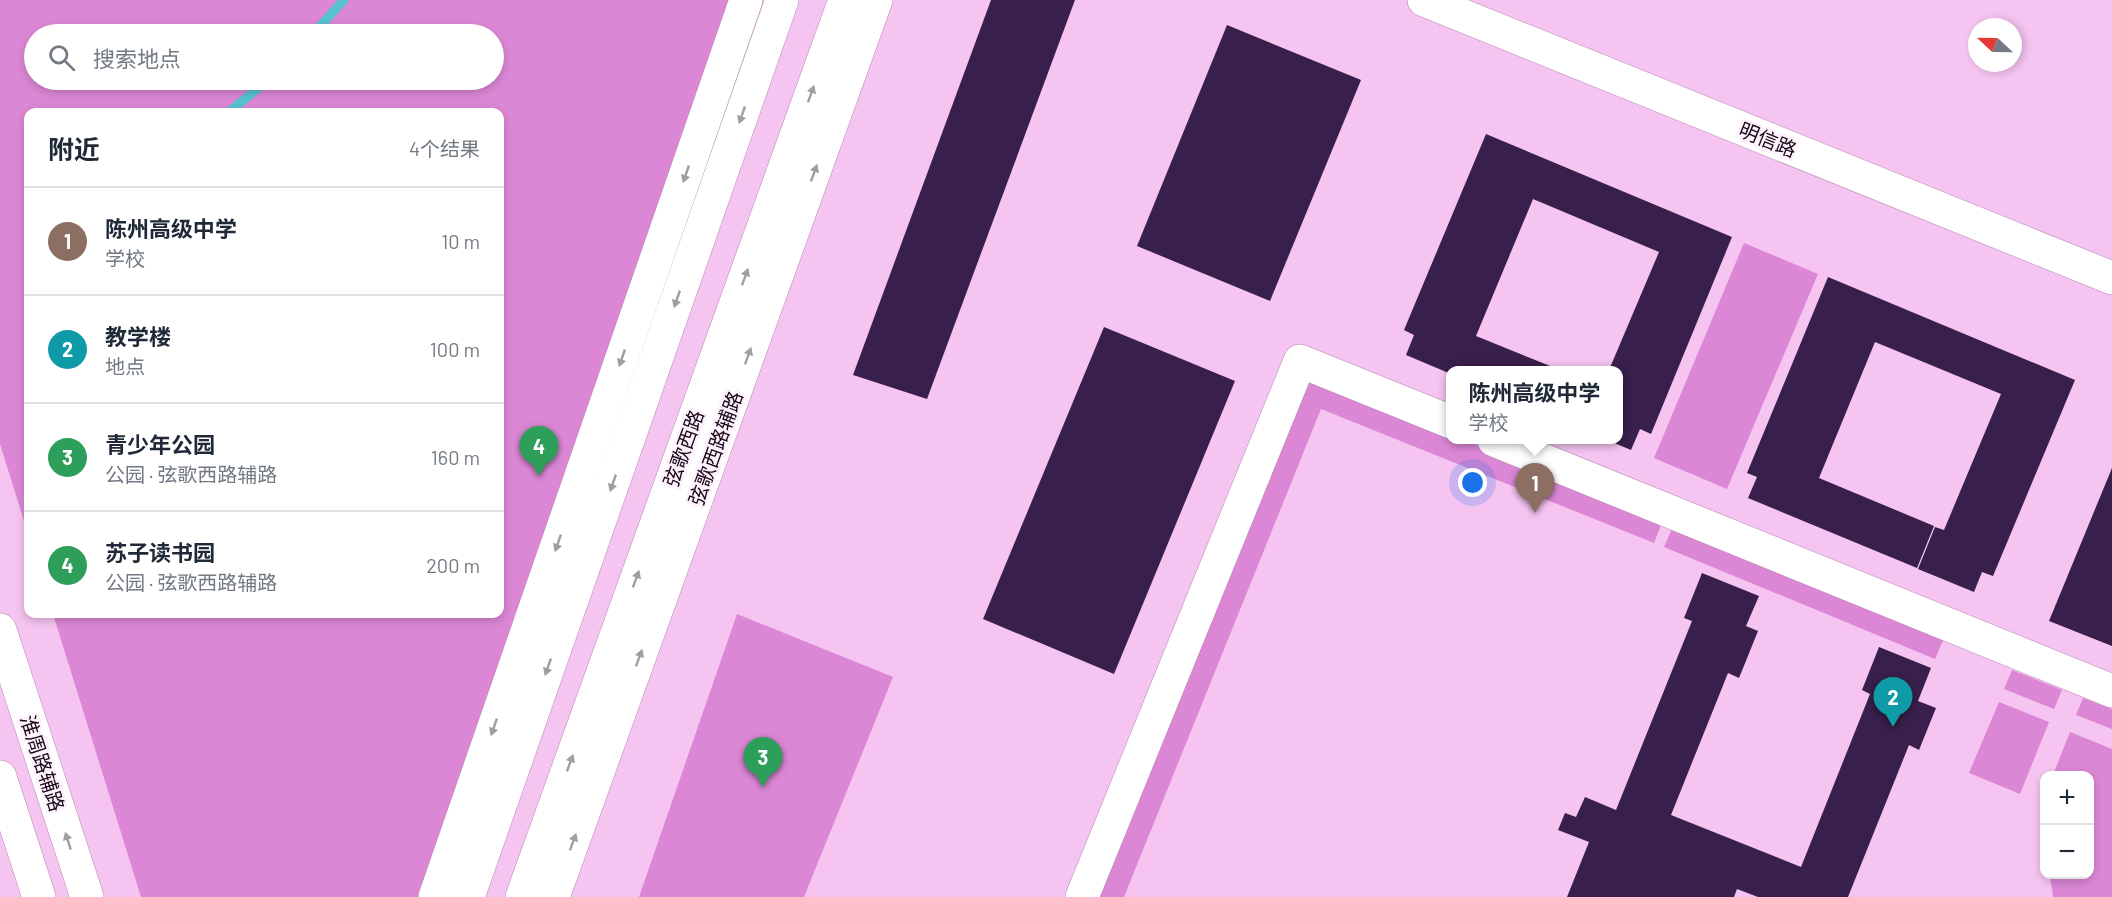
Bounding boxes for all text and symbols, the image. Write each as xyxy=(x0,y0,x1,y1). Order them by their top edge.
north arrow xyxy=(1968,18,2022,72)
search box xyxy=(24,24,504,90)
icon: search xyxy=(45,41,78,74)
text: 搜索地点 xyxy=(93,45,181,71)
one-way arrow xyxy=(806,85,816,103)
one-way arrow xyxy=(736,106,746,124)
street label: 明信路 xyxy=(1736,117,1800,161)
text: 附近 xyxy=(48,133,100,164)
text: 4个结果 xyxy=(409,136,480,160)
one-way arrow xyxy=(809,164,819,182)
one-way arrow xyxy=(680,165,690,183)
text: 陈州高级中学 xyxy=(105,215,237,241)
text: 1 xyxy=(64,229,71,253)
text: 10 m xyxy=(441,229,480,253)
text: 学校 xyxy=(105,246,145,270)
one-way arrow xyxy=(740,268,750,286)
one-way arrow xyxy=(672,290,682,308)
text: 教学楼 xyxy=(105,323,171,349)
text: 2 xyxy=(62,337,73,361)
text: 100 m xyxy=(430,337,480,361)
one-way arrow xyxy=(743,347,753,365)
one-way arrow xyxy=(616,350,626,368)
text: 地点 xyxy=(105,354,145,378)
popup xyxy=(1446,366,1623,444)
text: 陈州高级中学 xyxy=(1468,379,1601,405)
street label: 弦歌西路辅路 xyxy=(683,388,747,508)
street label: 弦歌西路 xyxy=(658,406,708,490)
text: 学校 xyxy=(1468,410,1508,434)
pin: 4 xyxy=(520,426,558,476)
text: 青少年公园 xyxy=(105,431,215,457)
text: 3 xyxy=(62,445,73,469)
text: 160 m xyxy=(431,445,480,469)
text: 公园 · 弦歌西路辅路 xyxy=(105,462,277,486)
pin: 1 xyxy=(1516,464,1555,513)
your location xyxy=(1458,468,1487,497)
one-way arrow xyxy=(607,474,617,492)
one-way arrow xyxy=(552,534,562,552)
text: 苏子读书园 xyxy=(105,539,215,565)
text: 4 xyxy=(61,553,74,577)
text: 200 m xyxy=(426,553,480,577)
text: 公园 · 弦歌西路辅路 xyxy=(105,570,277,594)
one-way arrow xyxy=(632,570,642,588)
one-way arrow xyxy=(635,649,645,667)
one-way arrow xyxy=(543,658,553,676)
pin: 2 xyxy=(1874,678,1912,727)
street label: 淮周路辅路 xyxy=(16,712,70,814)
one-way arrow xyxy=(488,718,498,736)
pin: 3 xyxy=(744,738,783,787)
one-way arrow xyxy=(566,754,576,772)
map controls xyxy=(2040,771,2094,879)
button: + xyxy=(2040,771,2094,825)
button: − xyxy=(2040,825,2094,879)
one-way arrow xyxy=(63,832,73,850)
one-way arrow xyxy=(569,833,579,851)

